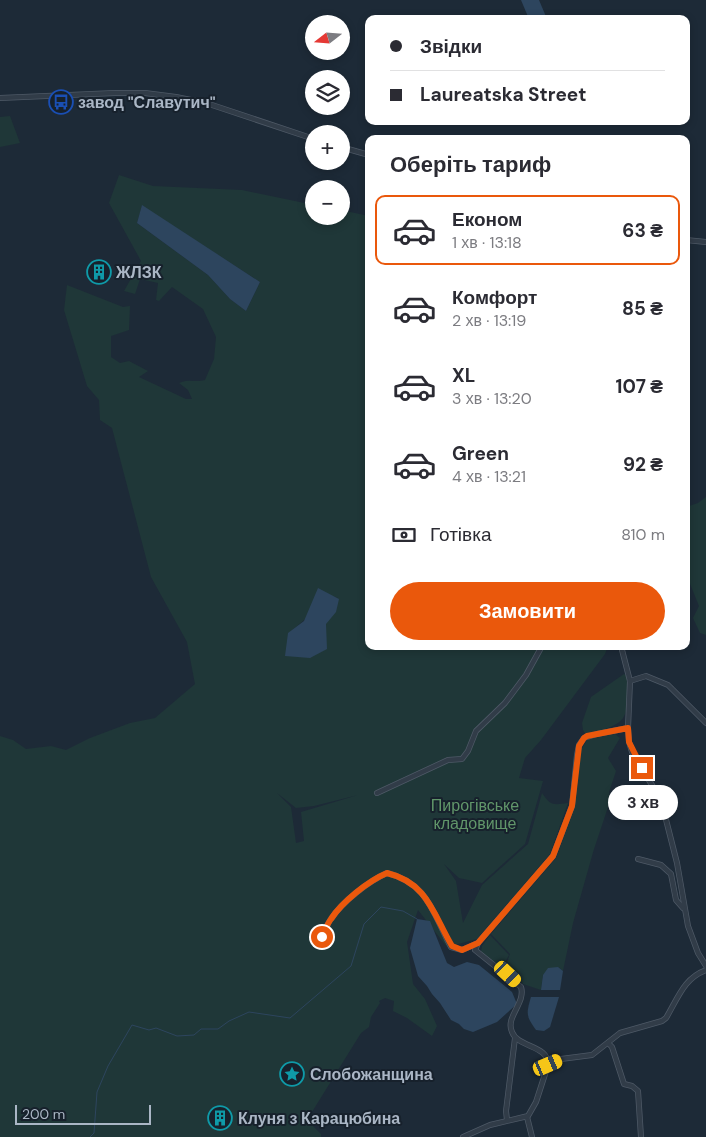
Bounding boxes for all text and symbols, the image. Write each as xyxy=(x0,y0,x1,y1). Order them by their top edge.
north arrow xyxy=(305,15,350,60)
map controls xyxy=(305,15,350,225)
text: Звідки xyxy=(420,34,482,59)
button: layers xyxy=(305,70,350,115)
text: Laureatska Street xyxy=(420,82,586,107)
bus stop icon: завод "Славутич" xyxy=(48,89,74,115)
place label: завод "Славутич" xyxy=(78,92,216,113)
button: + xyxy=(305,125,350,170)
text: Оберіть тариф xyxy=(390,150,551,179)
button: − xyxy=(305,180,350,225)
text: Економ xyxy=(452,207,522,232)
icon: car xyxy=(392,208,437,253)
text: 63 ₴ xyxy=(622,218,663,243)
text: 1 хв · 13:18 xyxy=(452,232,522,253)
building icon: ЖЛЗК xyxy=(86,259,112,285)
place label: ЖЛЗК xyxy=(115,262,162,283)
text: Комфорт xyxy=(452,285,537,310)
icon: car xyxy=(392,286,437,331)
text: 85 ₴ xyxy=(622,296,663,321)
text: 2 хв · 13:19 xyxy=(452,310,526,331)
text: XL xyxy=(452,363,475,388)
icon: car xyxy=(392,364,437,409)
text: 107 ₴ xyxy=(615,374,663,399)
text: 3 хв · 13:20 xyxy=(452,388,532,409)
text: Green xyxy=(452,441,509,466)
icon: car xyxy=(392,442,437,487)
text: 92 ₴ xyxy=(623,452,663,477)
text: 4 хв · 13:21 xyxy=(452,466,526,487)
icon: cash xyxy=(390,521,418,549)
text: Готівка xyxy=(430,522,491,547)
text: 810 m xyxy=(621,524,665,545)
button: Замовити xyxy=(390,582,665,640)
route end xyxy=(631,757,653,779)
callout: 3 хв xyxy=(607,786,677,820)
text: 3 хв xyxy=(627,792,659,813)
park label: Пирогівське кладовище xyxy=(431,795,519,834)
route start xyxy=(311,926,333,948)
car xyxy=(491,958,524,990)
car xyxy=(531,1052,564,1078)
place icon: Слобожанщина xyxy=(279,1061,305,1087)
place label: Слобожанщина xyxy=(310,1064,433,1085)
scale bar xyxy=(15,1102,151,1125)
text: 200 m xyxy=(22,1105,65,1123)
building icon: Клуня з Карацюбина xyxy=(207,1105,233,1131)
place label: Клуня з Карацюбина xyxy=(238,1108,400,1129)

